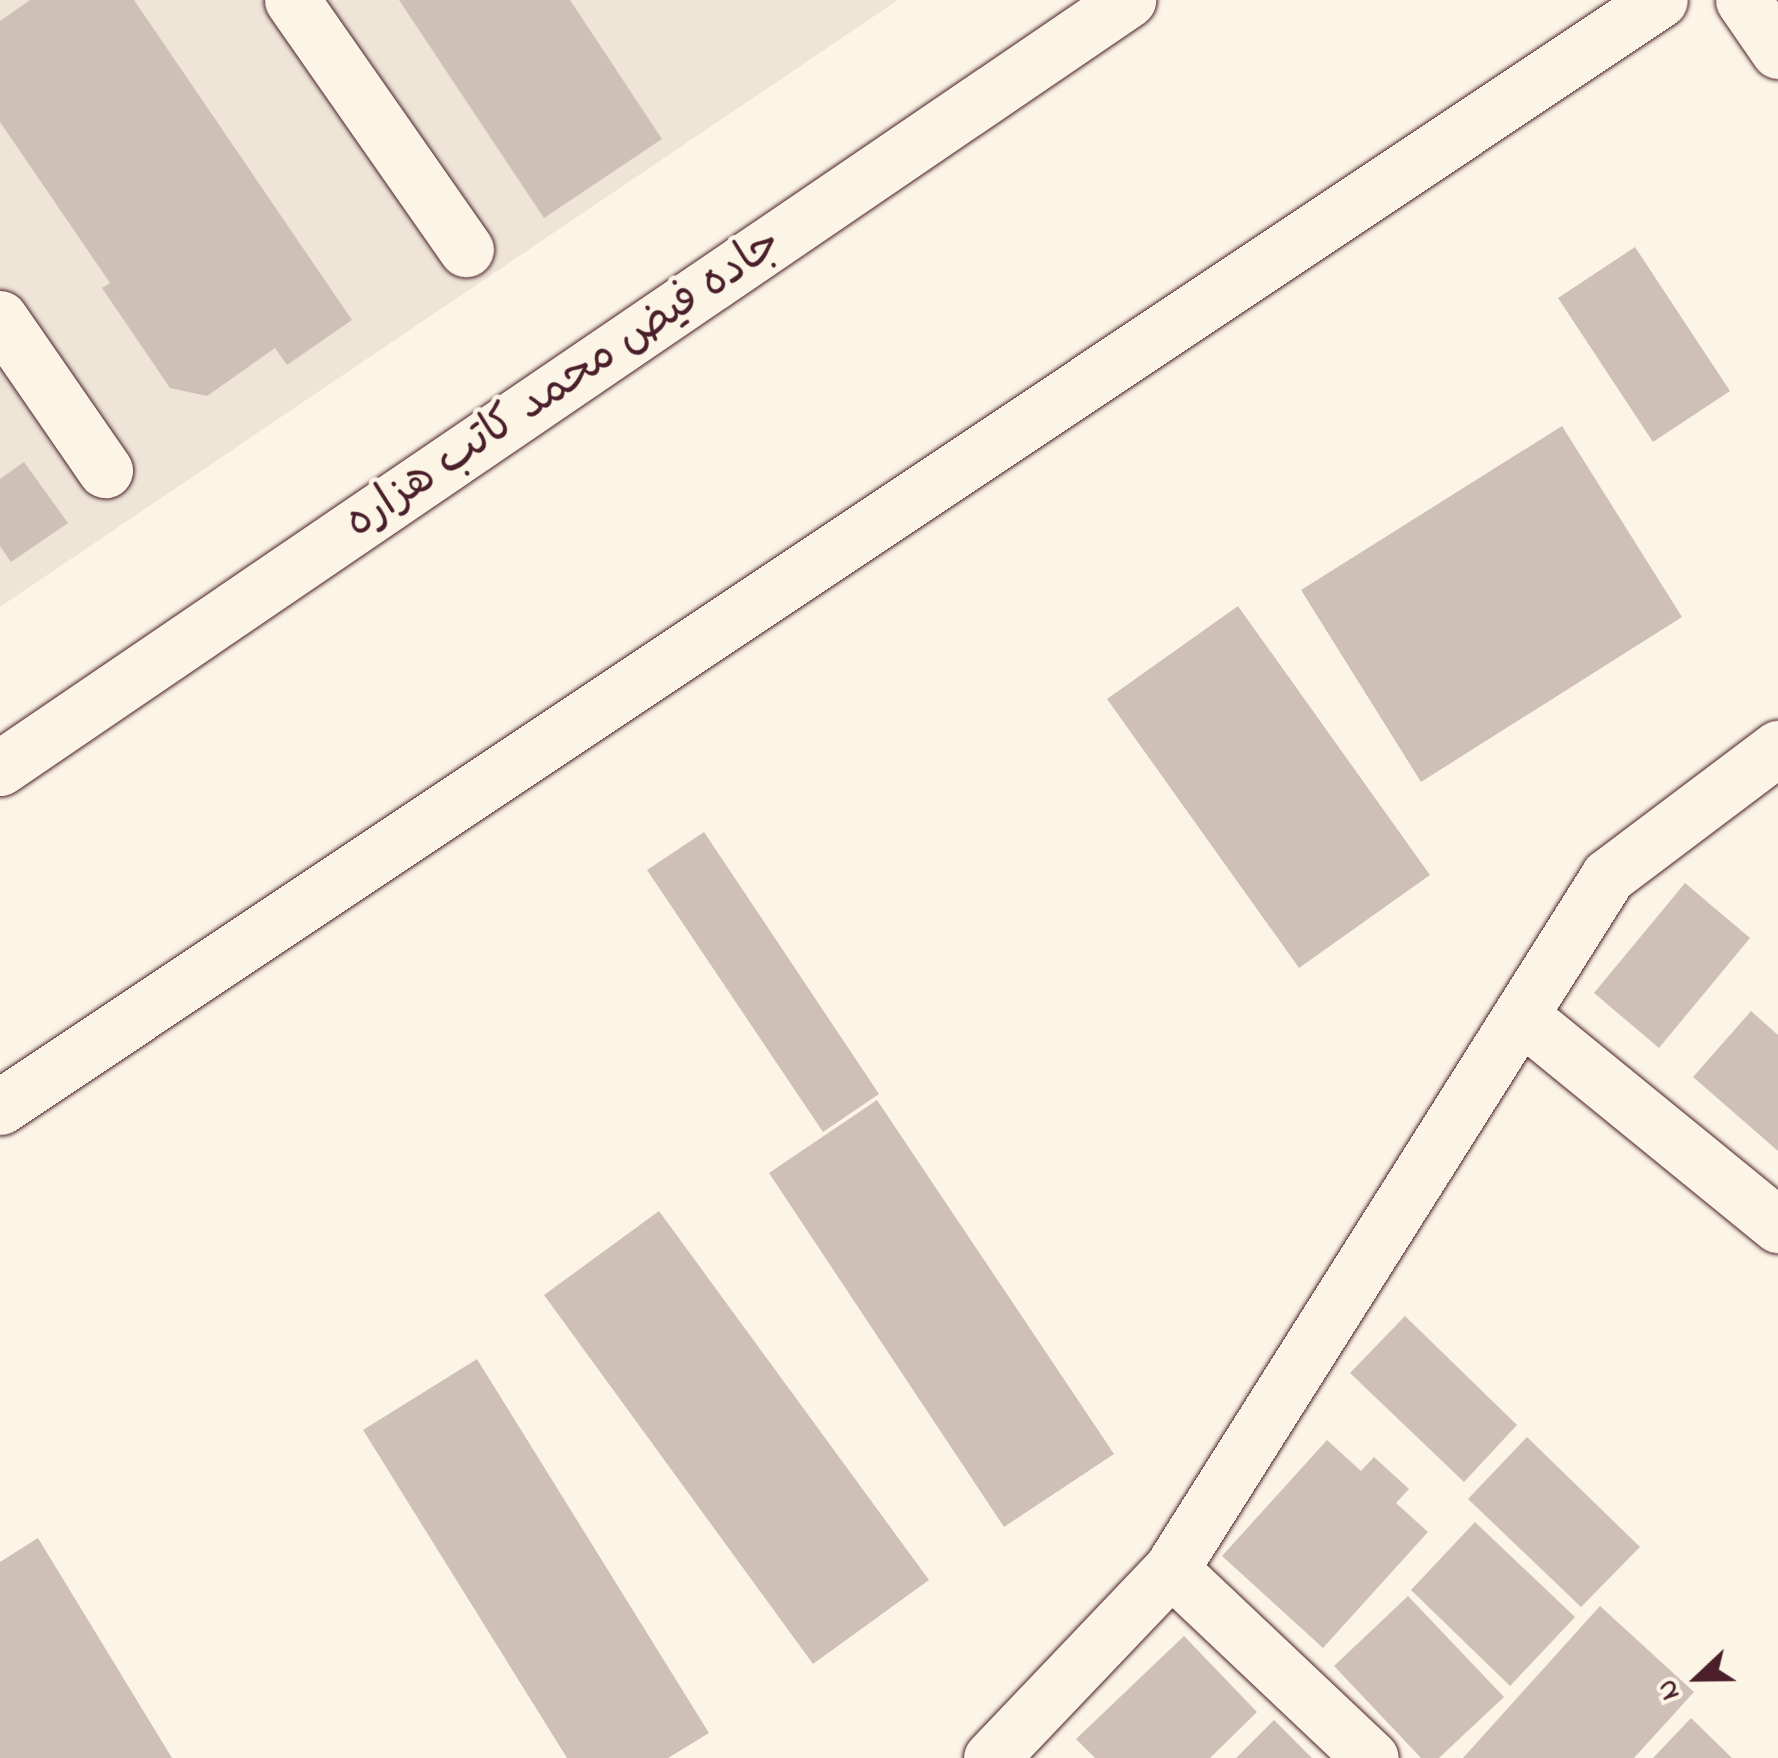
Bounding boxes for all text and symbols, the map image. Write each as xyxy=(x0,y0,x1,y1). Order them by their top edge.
street label: جاده فیض محمد کاتب هزاره xyxy=(335,217,793,551)
north arrow xyxy=(1648,1628,1748,1728)
text: N xyxy=(1647,1673,1692,1706)

